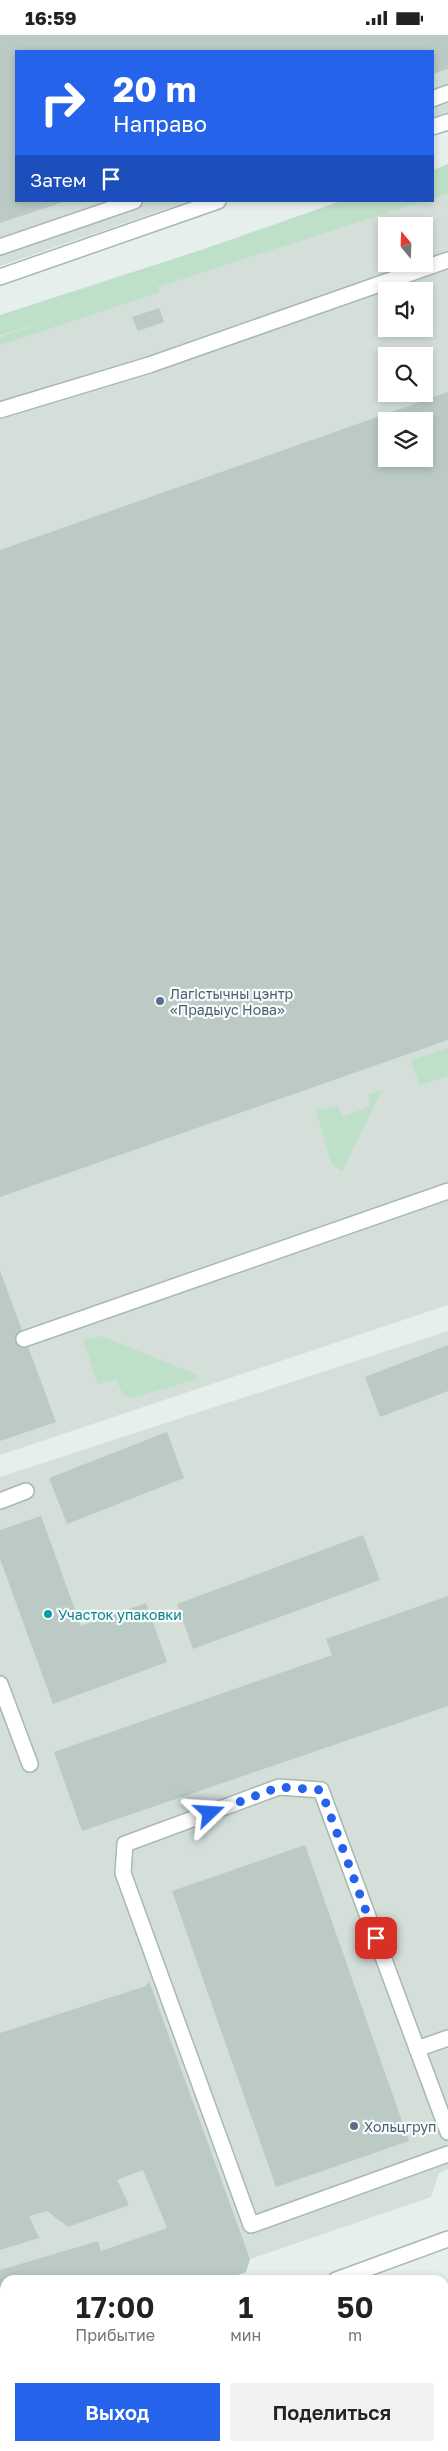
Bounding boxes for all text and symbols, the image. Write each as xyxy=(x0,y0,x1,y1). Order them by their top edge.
text: 16:59 xyxy=(25,6,77,29)
text: 20 m xyxy=(113,68,196,110)
icon: right xyxy=(30,70,95,135)
text: Направо xyxy=(113,110,207,137)
icon: arrive xyxy=(97,165,125,193)
text: Затем xyxy=(30,168,87,191)
north arrow xyxy=(378,217,432,273)
map controls xyxy=(378,217,433,467)
button: sound xyxy=(378,282,433,337)
button: search xyxy=(378,347,433,402)
button: layers xyxy=(378,412,433,467)
place label: Лагістычны цэнтр «Прадыус Нова» xyxy=(170,985,293,1018)
marker: Лагістычны цэнтр «Прадыус Нова» xyxy=(154,995,166,1007)
place label: Участок упаковки xyxy=(58,1606,182,1623)
marker: Участок упаковки xyxy=(42,1608,54,1620)
position arrow xyxy=(183,1786,235,1838)
pin xyxy=(355,1917,397,1959)
icon: arrive xyxy=(362,1924,390,1952)
place label: Хольцгруп xyxy=(364,2118,436,2135)
marker: Хольцгруп xyxy=(348,2120,360,2132)
text: 17:00 xyxy=(76,2289,155,2325)
text: 1 xyxy=(238,2289,253,2325)
text: 50 xyxy=(337,2289,374,2325)
text: Прибытие xyxy=(75,2325,155,2345)
text: мин xyxy=(230,2325,261,2345)
text: m xyxy=(348,2325,362,2345)
button: Выход xyxy=(15,2383,220,2441)
button: Поделиться xyxy=(230,2383,434,2441)

